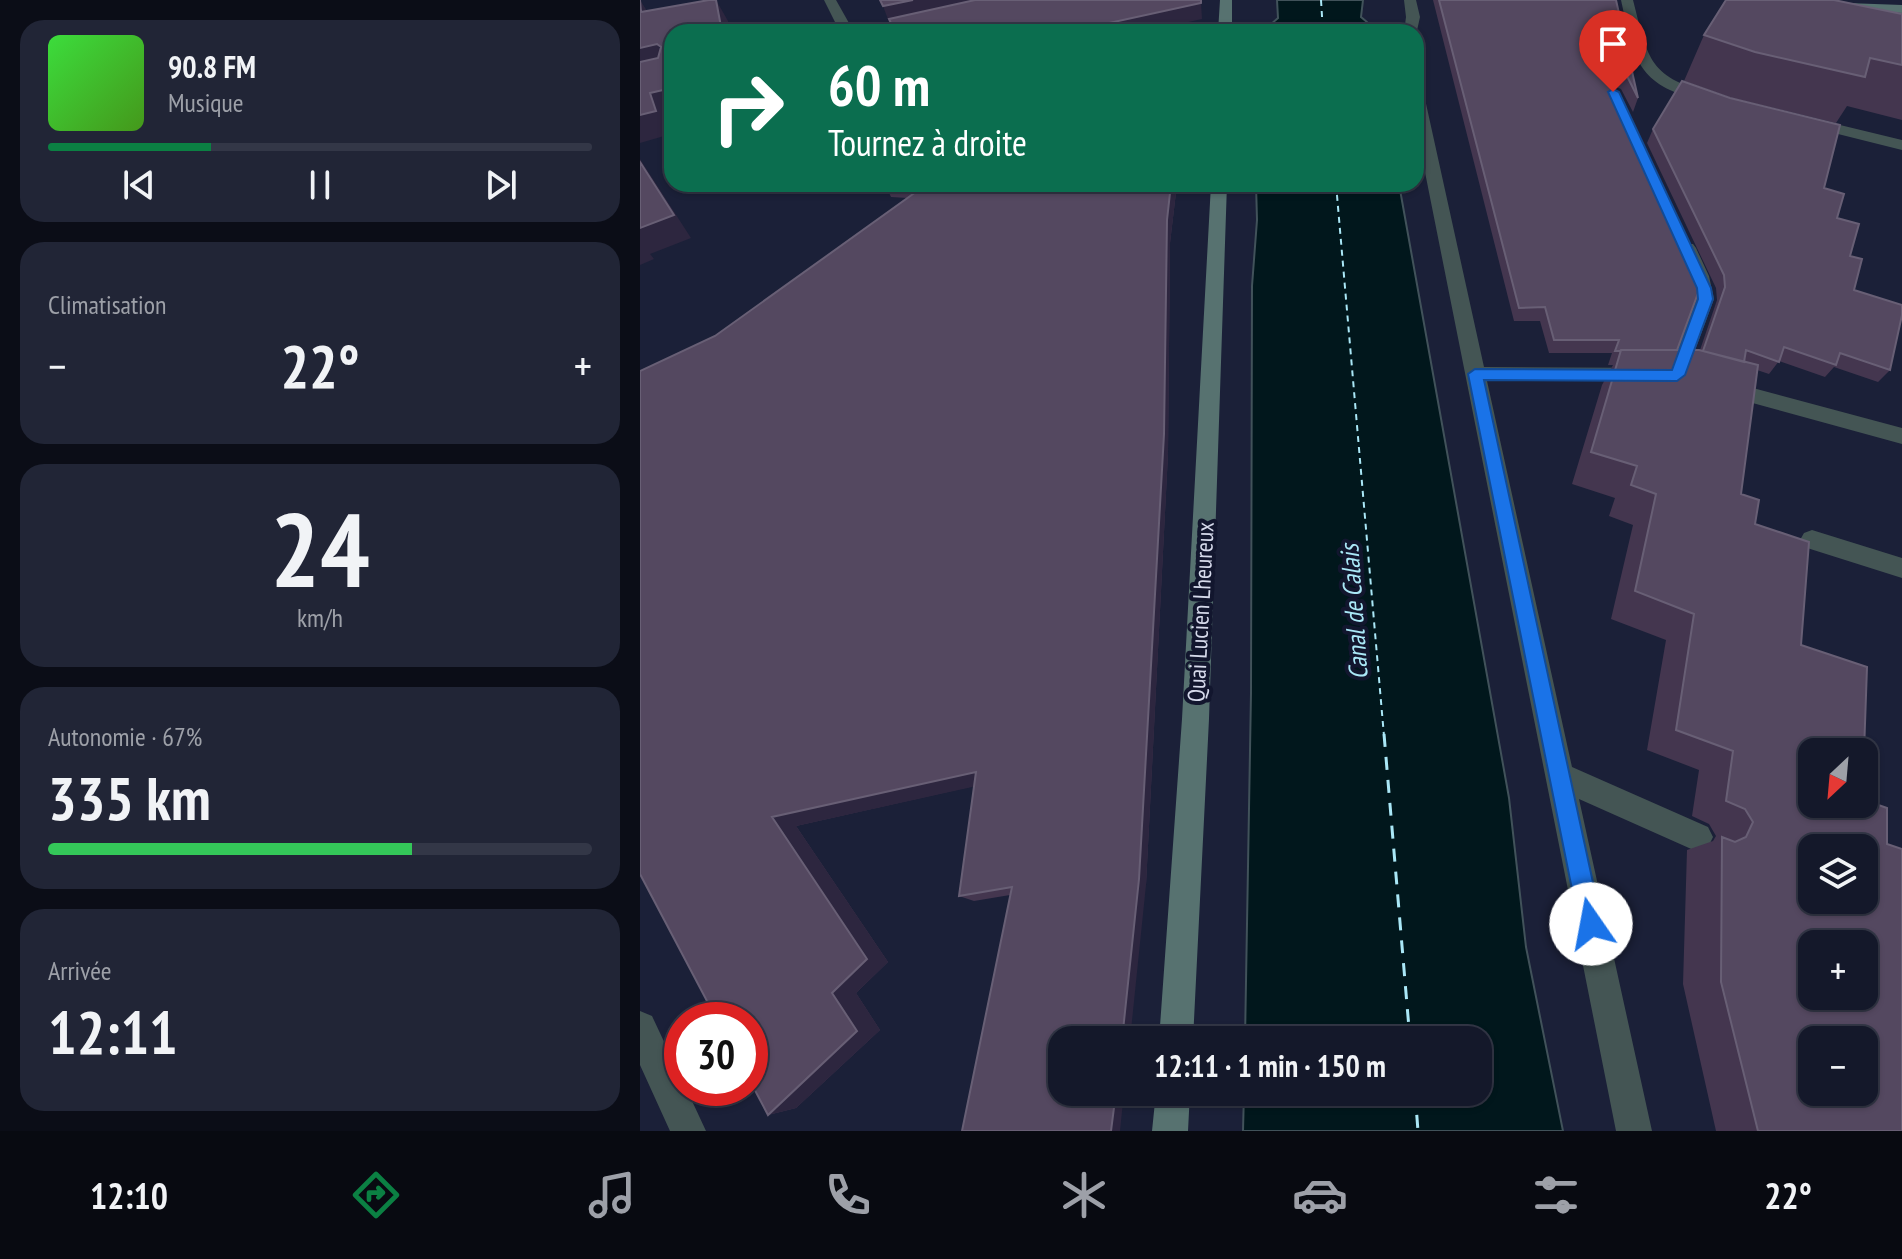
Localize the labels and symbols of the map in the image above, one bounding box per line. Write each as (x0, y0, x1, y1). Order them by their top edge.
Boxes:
pin (1579, 10, 1647, 92)
street label: Quai Lucien Lheureux (1180, 521, 1221, 703)
water label: Canal de Calais (1332, 541, 1375, 681)
north arrow (1798, 738, 1878, 818)
position arrow (1549, 882, 1633, 966)
speed limit sign: 30 (664, 1002, 768, 1106)

